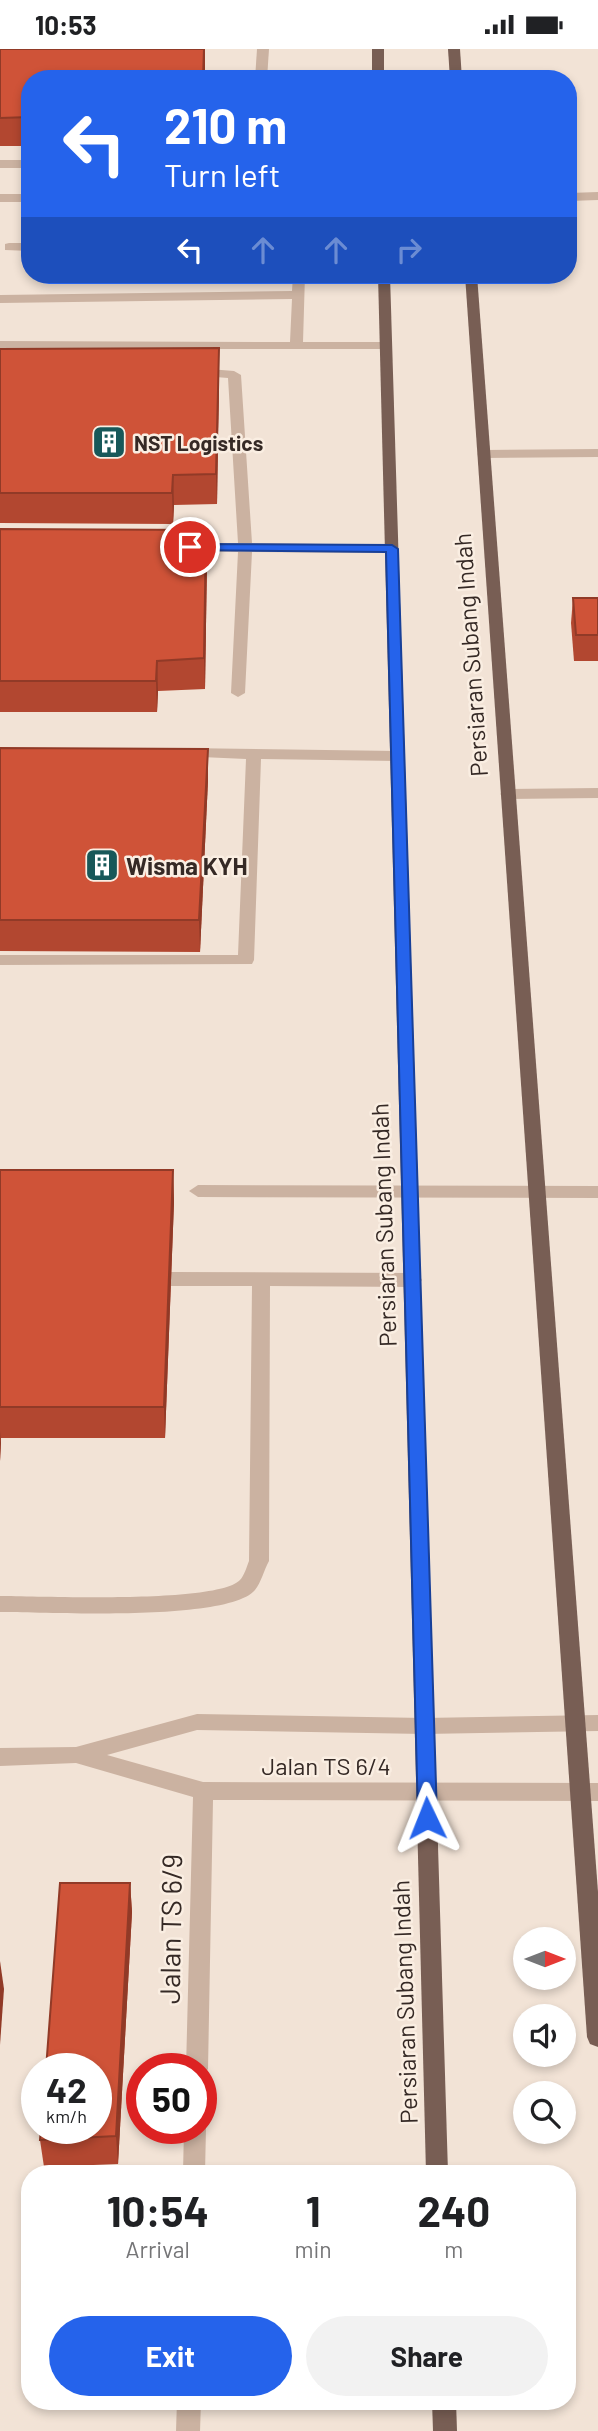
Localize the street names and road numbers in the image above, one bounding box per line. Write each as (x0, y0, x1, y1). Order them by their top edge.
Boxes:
street label: Persiaran Subang Indah (447, 532, 493, 778)
street label: Persiaran Subang Indah (364, 1103, 402, 1347)
street label: Jalan TS 6/4 (261, 1751, 391, 1780)
street label: Jalan TS 6/9 (152, 1854, 188, 2004)
street label: Persiaran Subang Indah (385, 1880, 423, 2124)

